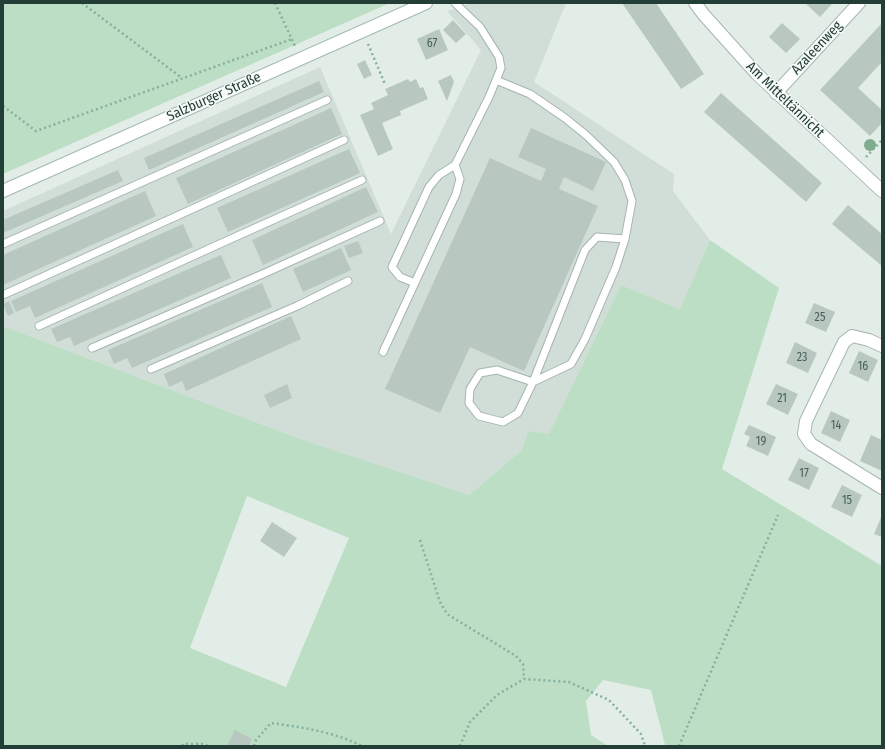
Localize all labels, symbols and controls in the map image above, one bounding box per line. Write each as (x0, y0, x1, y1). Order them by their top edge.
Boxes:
street label: Azaleenweg (788, 18, 846, 78)
house number: 67 (427, 37, 437, 51)
street label: Am Mitteltännicht (742, 59, 828, 141)
street label: Salzburger Straße (164, 69, 264, 125)
house number: 25 (815, 311, 825, 325)
house number: 23 (797, 351, 807, 365)
house number: 16 (858, 360, 868, 374)
house number: 21 (777, 392, 787, 406)
house number: 14 (831, 419, 841, 433)
house number: 19 (756, 435, 766, 449)
house number: 17 (799, 467, 809, 481)
house number: 15 (842, 494, 852, 508)

